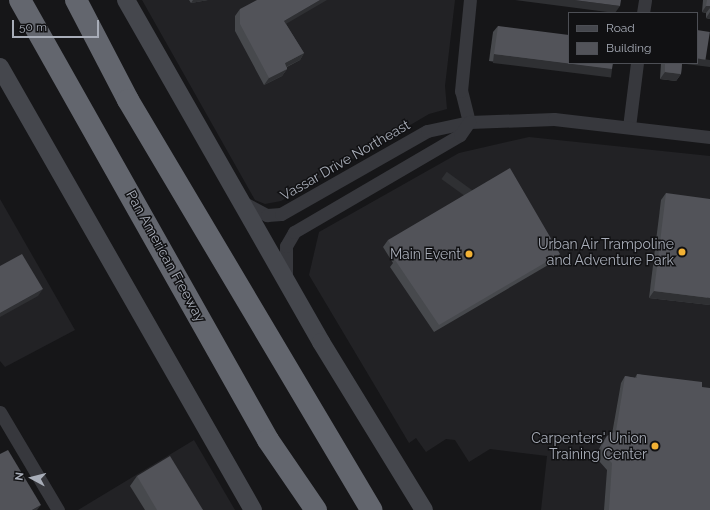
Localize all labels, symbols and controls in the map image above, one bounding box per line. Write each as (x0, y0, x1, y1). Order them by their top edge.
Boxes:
scale bar (14, 12, 101, 38)
legend (568, 12, 698, 64)
text: 50 m (19, 20, 47, 34)
text: Road (606, 21, 635, 35)
text: Building (606, 41, 652, 55)
street label: Vassar Drive Northeast (277, 116, 413, 204)
street label: Pan American Freeway (123, 187, 209, 325)
place label: Urban Air Trampoline and Adventure Park (537, 236, 674, 268)
place label: Main Event (390, 246, 461, 262)
marker: Urban Air Trampoline and Adventure Park (677, 247, 687, 257)
marker: Main Event (464, 249, 474, 259)
place label: Carpenters' Union Training Center (531, 430, 647, 462)
marker: Carpenters' Union Training Center (650, 441, 660, 451)
north arrow (12, 458, 52, 498)
text: N (13, 472, 27, 481)

